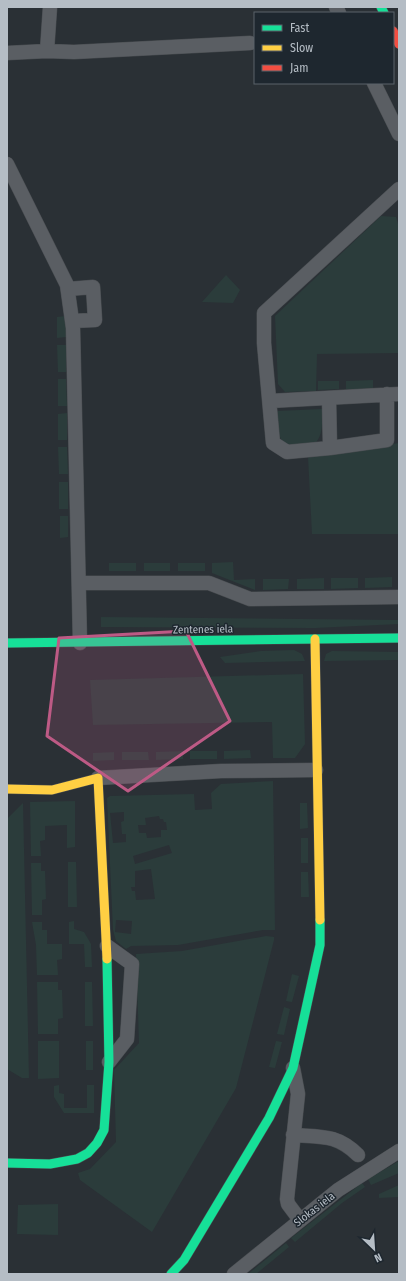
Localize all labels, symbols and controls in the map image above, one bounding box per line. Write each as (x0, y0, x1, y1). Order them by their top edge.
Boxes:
legend (254, 12, 394, 84)
text: Fast (290, 21, 309, 35)
text: Slow (290, 41, 313, 55)
text: Jam (290, 61, 308, 75)
street label: Zentenes iela (173, 622, 233, 637)
street label: Slokas iela (291, 1189, 337, 1229)
north arrow (354, 1229, 394, 1269)
text: N (372, 1250, 384, 1265)

